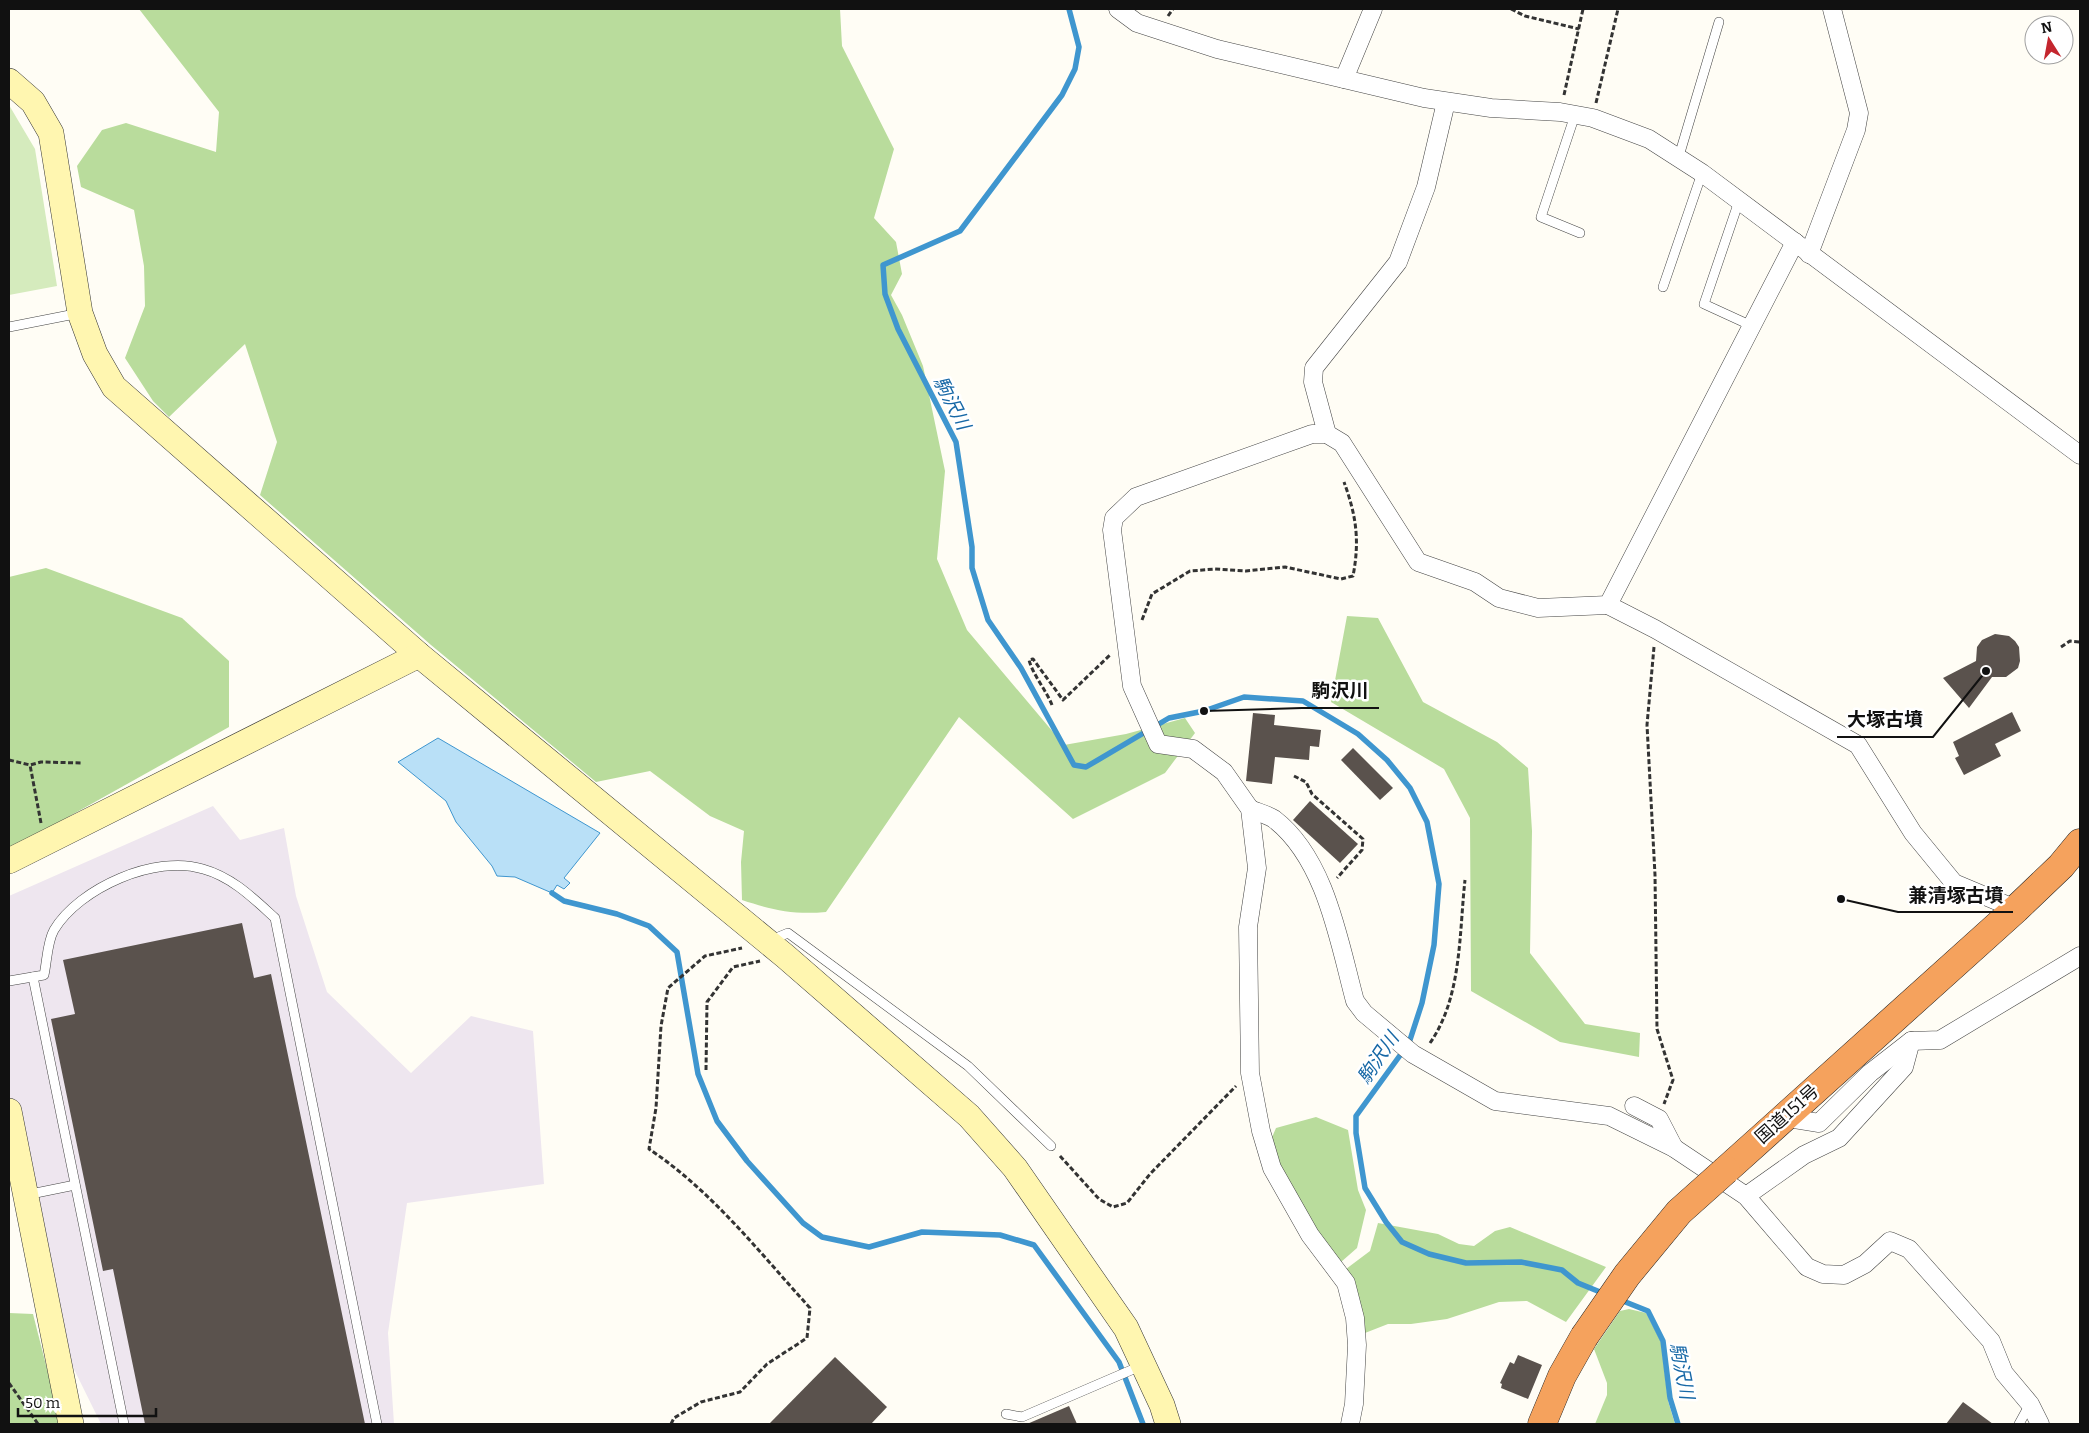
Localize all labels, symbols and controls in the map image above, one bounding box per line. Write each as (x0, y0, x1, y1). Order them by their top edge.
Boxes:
north arrow (2024, 15, 2074, 65)
text: N (2040, 18, 2054, 37)
water label: 駒沢川 (929, 372, 976, 435)
callout: 駒沢川 (1302, 674, 1379, 708)
text: 駒沢川 (1311, 679, 1369, 702)
callout: 大塚古墳 (1837, 703, 1933, 737)
text: 大塚古墳 (1847, 708, 1923, 731)
callout: 兼清塚古墳 (1898, 878, 2013, 912)
text: 兼清塚古墳 (1908, 884, 2004, 907)
water label: 駒沢川 (1353, 1026, 1405, 1088)
street label: 国道151号 (1751, 1080, 1823, 1148)
water label: 駒沢川 (1665, 1341, 1699, 1403)
scale bar (18, 1386, 155, 1418)
text: 50 m (25, 1394, 61, 1412)

